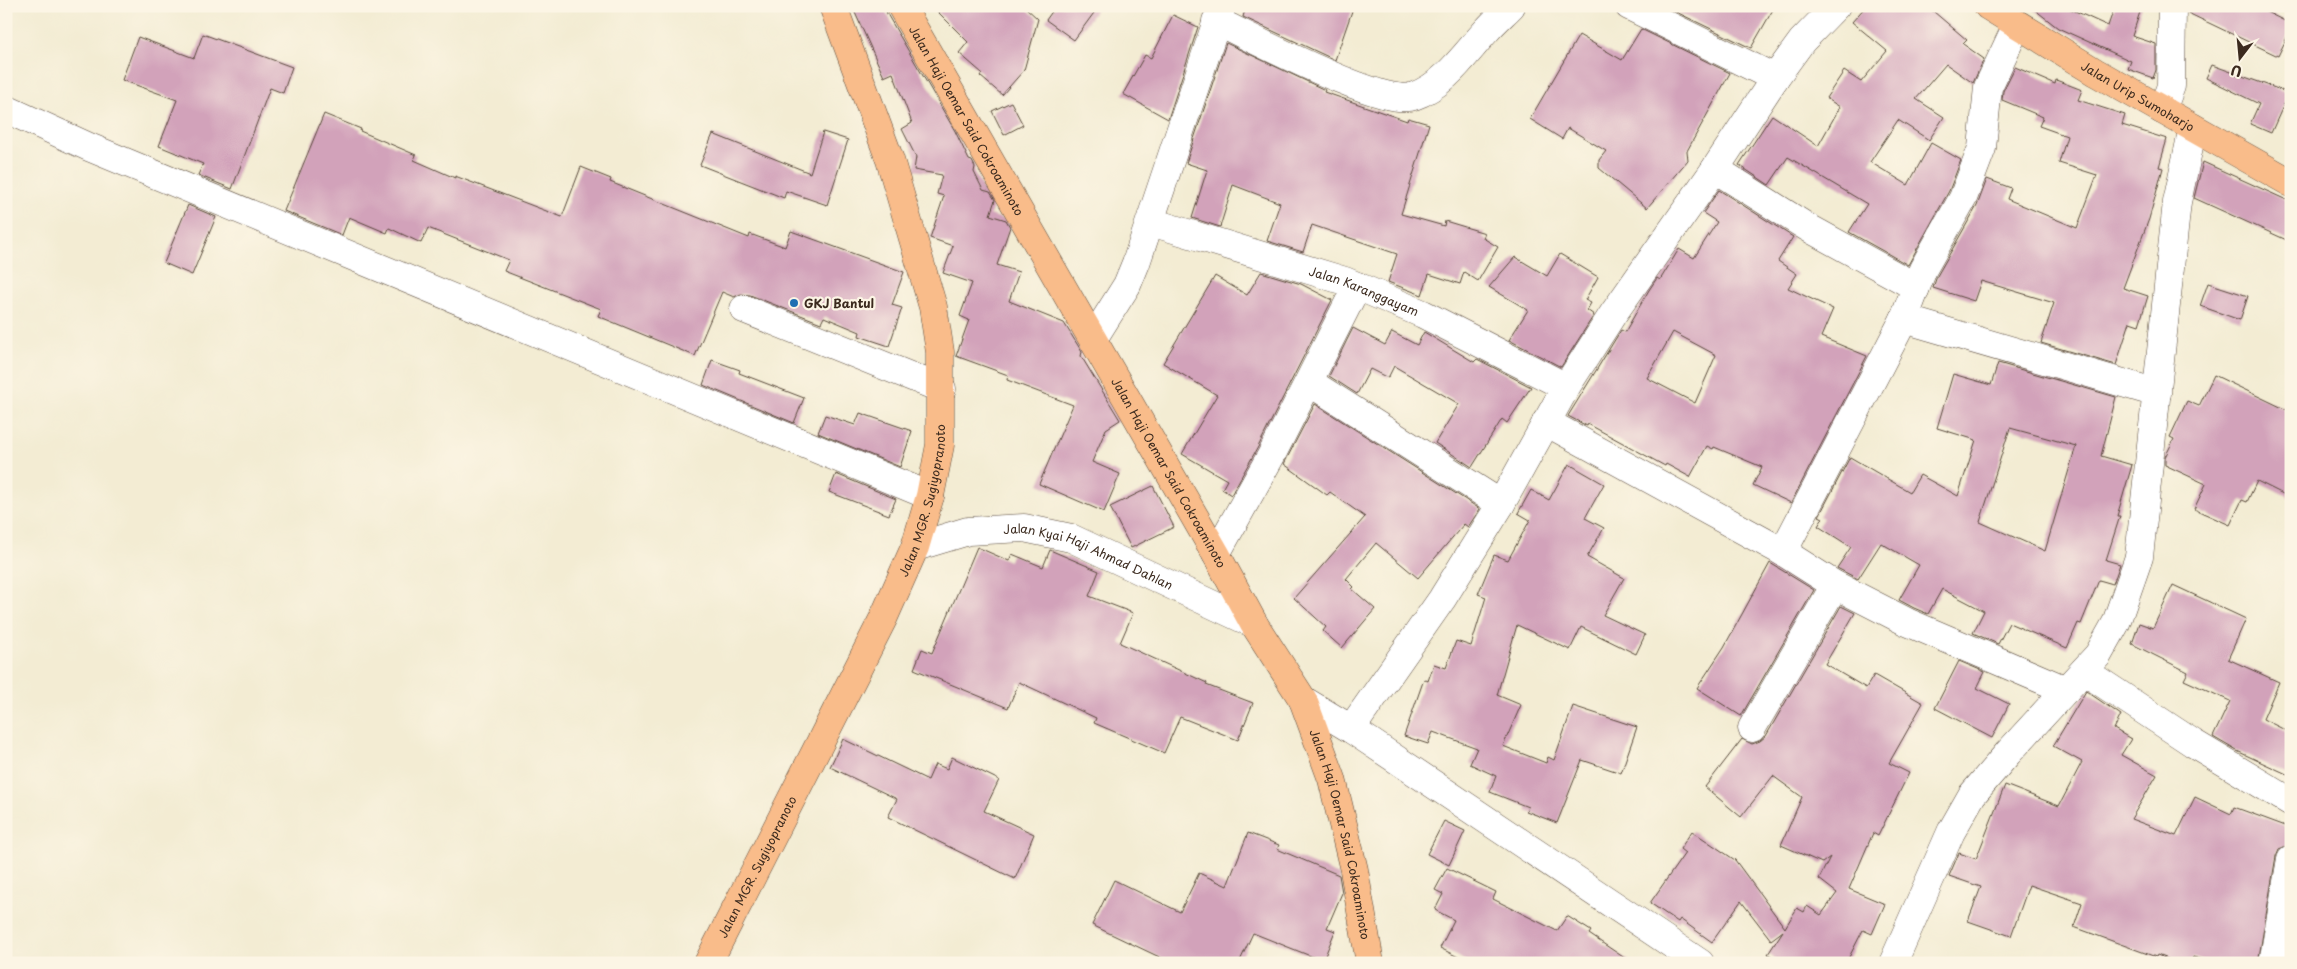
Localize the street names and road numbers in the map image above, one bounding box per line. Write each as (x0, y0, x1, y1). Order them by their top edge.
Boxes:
street label: Jalan Haji Oemar Said Cokroaminoto (905, 22, 1029, 219)
street label: Jalan Urip Sumoharjo (2078, 57, 2198, 136)
street label: Jalan Karanggayam (1307, 262, 1422, 320)
street label: Jalan Haji Oemar Said Cokroaminoto (1107, 374, 1231, 571)
street label: Jalan MGR. Sugiyopranoto (894, 424, 949, 579)
street label: Jalan Kyai Haji Ahmad Dahlan (1003, 519, 1176, 594)
street label: Jalan Haji Oemar Said Cokroaminoto (1305, 726, 1375, 941)
street label: Jalan MGR. Sugiyopranoto (713, 792, 801, 941)

